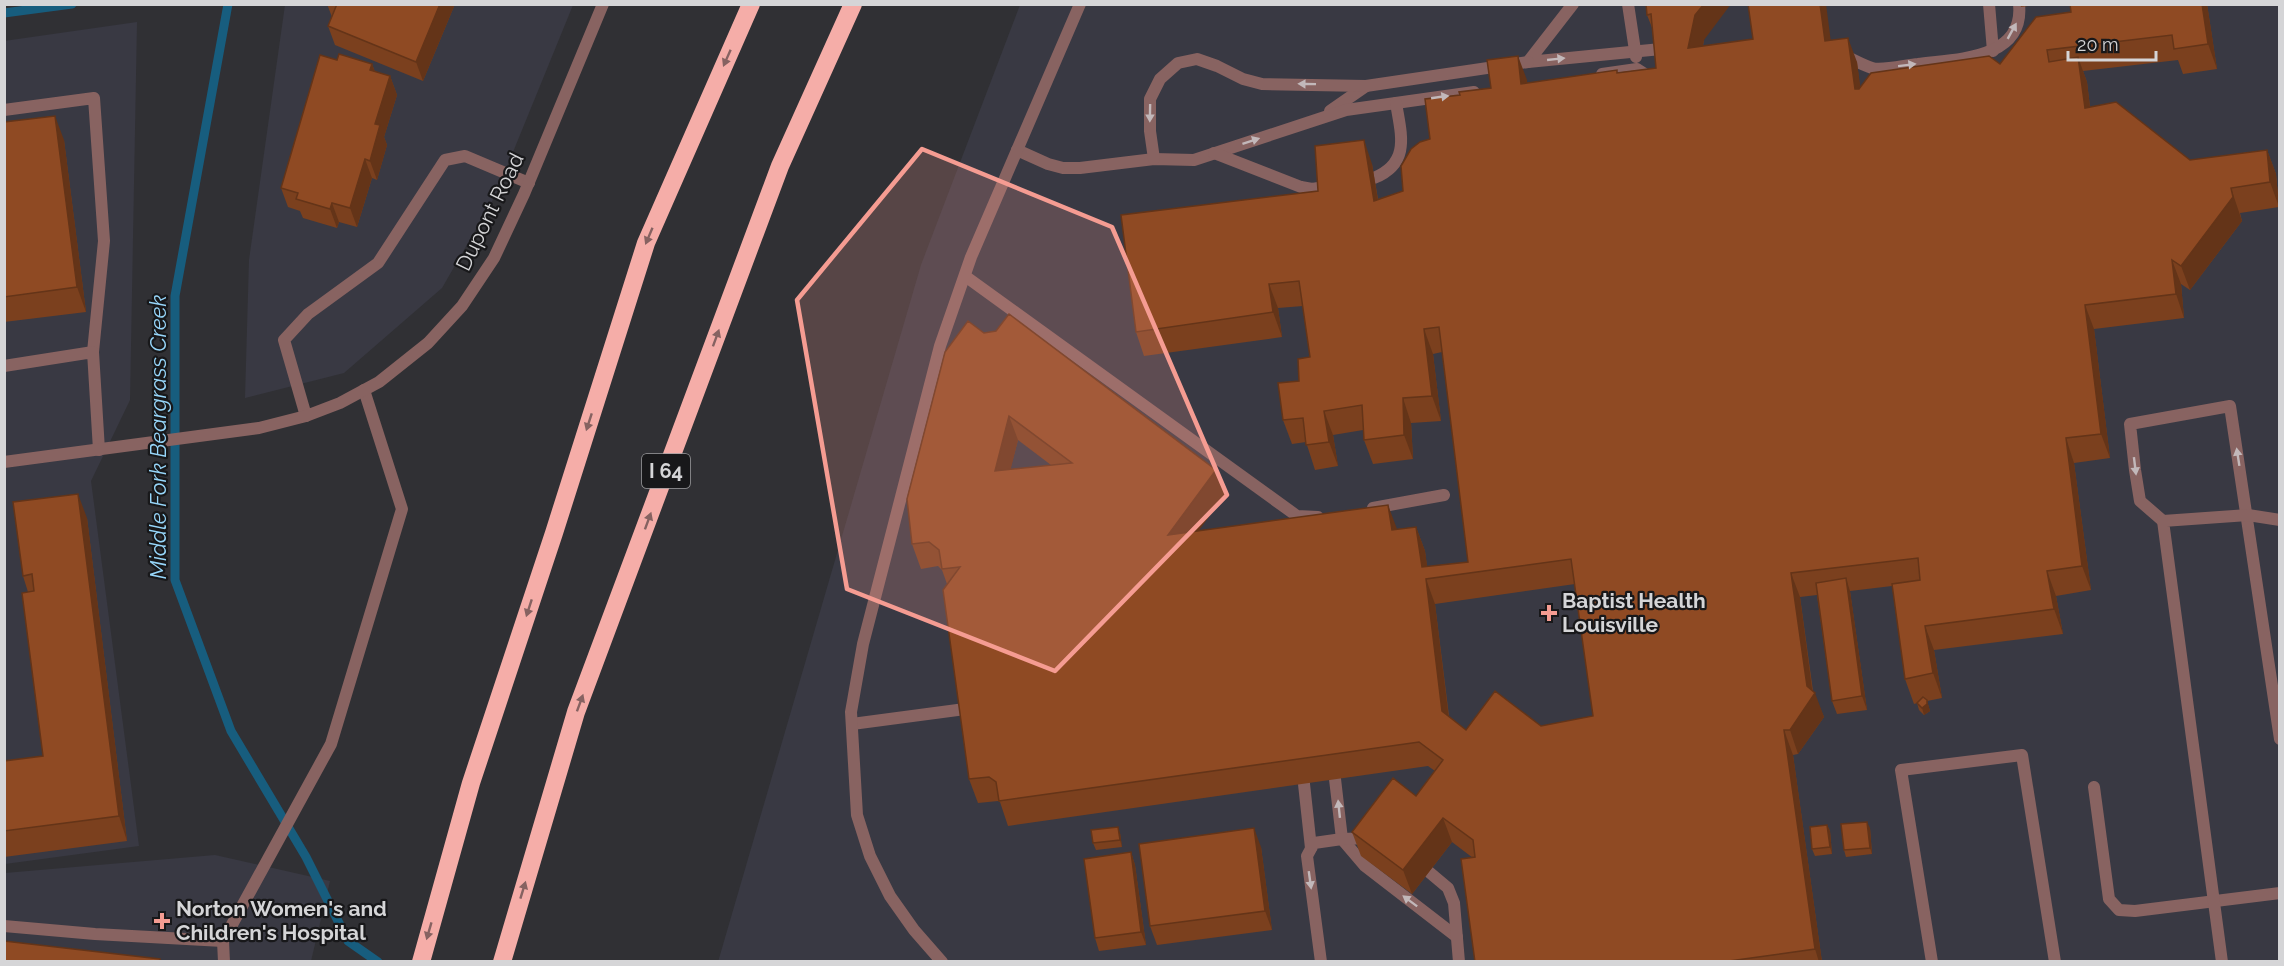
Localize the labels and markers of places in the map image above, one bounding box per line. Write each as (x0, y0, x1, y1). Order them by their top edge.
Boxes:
place label: Baptist Health Louisville (1562, 588, 1706, 637)
marker: Baptist Health Louisville (1540, 604, 1558, 622)
place label: Norton Women's and Children's Hospital (176, 896, 387, 945)
marker: Norton Women's and Children's Hospital (153, 912, 171, 930)

